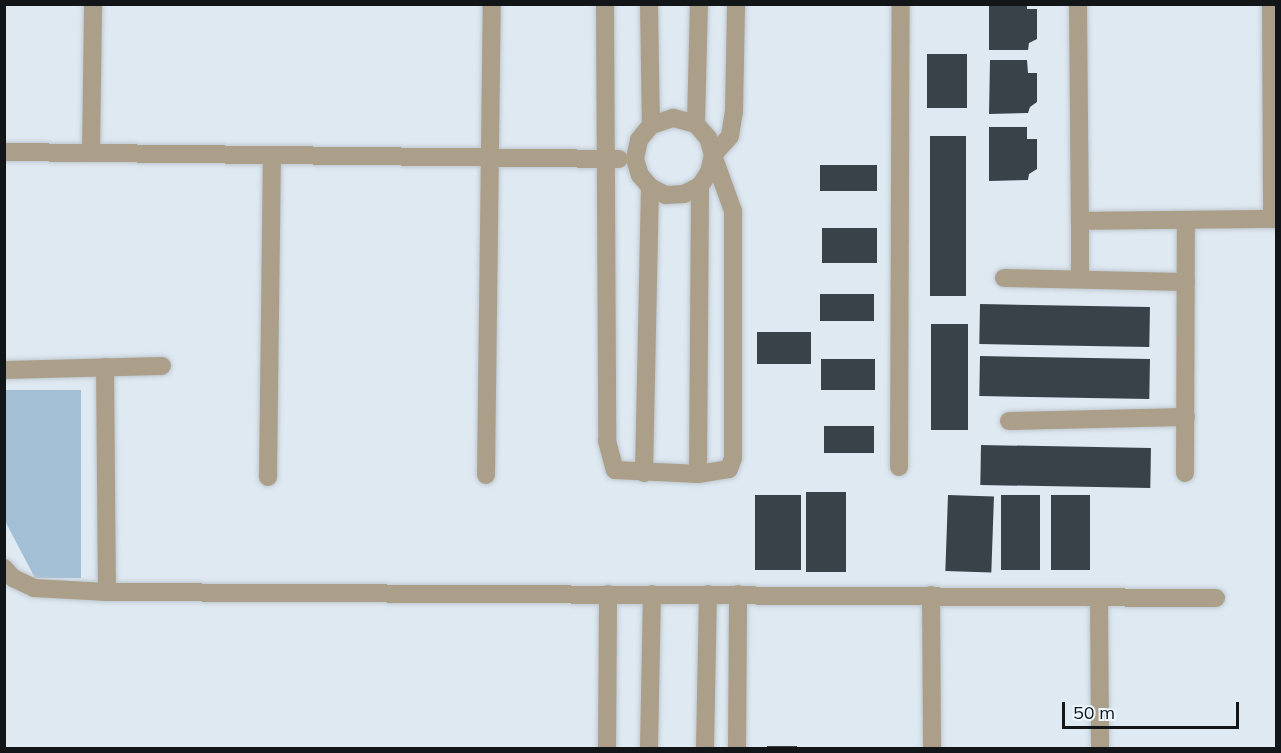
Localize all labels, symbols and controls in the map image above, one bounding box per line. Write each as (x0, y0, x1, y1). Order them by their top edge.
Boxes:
scale bar (1065, 690, 1242, 728)
text: 50 m (1073, 701, 1115, 724)

